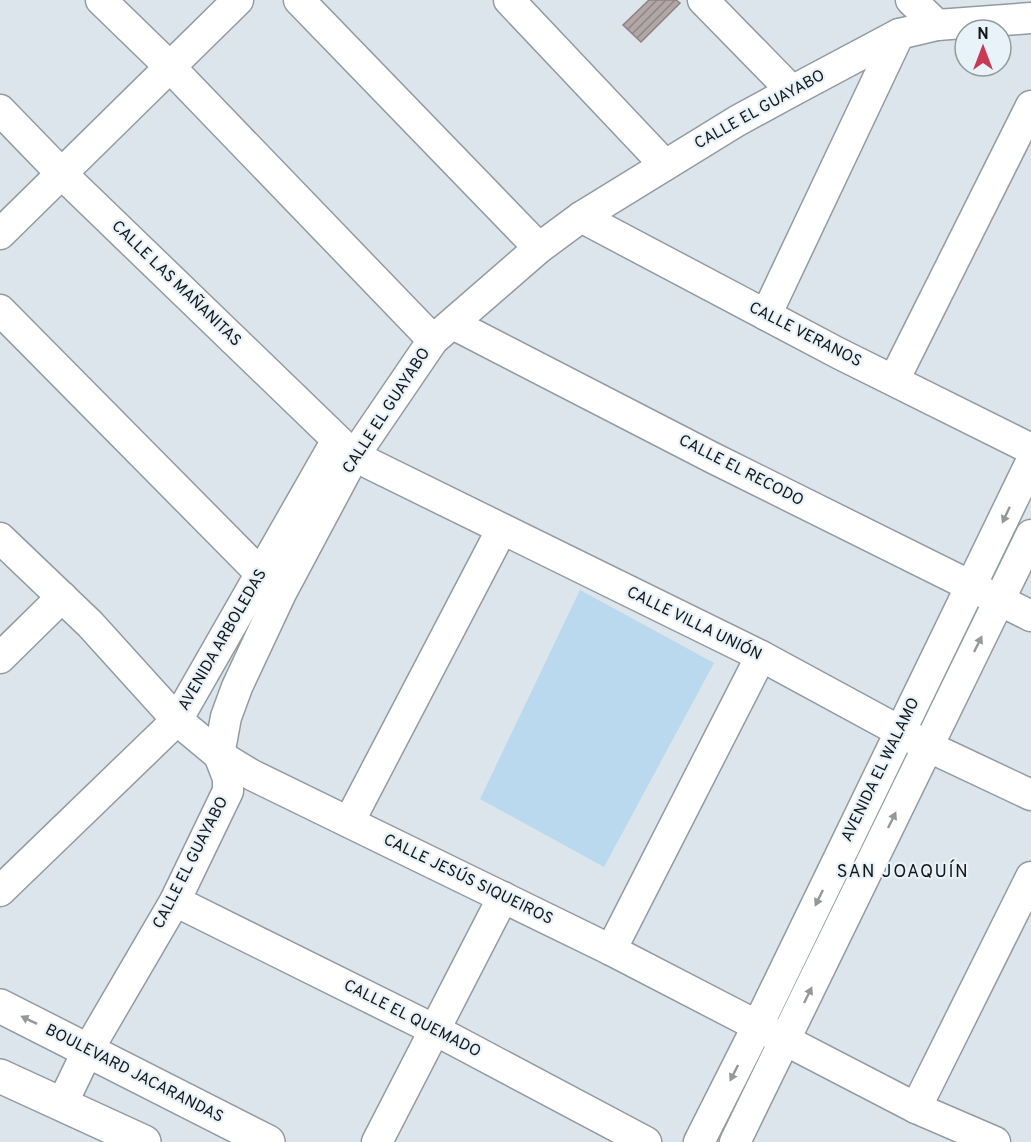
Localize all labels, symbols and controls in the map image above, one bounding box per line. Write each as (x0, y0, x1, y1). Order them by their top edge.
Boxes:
north arrow (953, 18, 1013, 78)
text: N (977, 25, 989, 45)
street label: CALLE EL GUAYABO (691, 66, 829, 154)
street label: CALLE LAS MAÑANITAS (107, 215, 247, 351)
street label: CALLE VERANOS (745, 298, 865, 372)
street label: CALLE EL GUAYABO (339, 344, 435, 478)
street label: CALLE EL RECODO (675, 431, 807, 511)
one-way arrow (1001, 506, 1010, 523)
street label: AVENIDA ARBOLEDAS (174, 566, 272, 714)
street label: CALLE VILLA UNIÓN (623, 581, 766, 665)
one-way arrow (973, 636, 982, 653)
street label: AVENIDA EL WALAMO (837, 695, 925, 845)
street label: CALLE EL GUAYABO (149, 793, 233, 933)
one-way arrow (887, 811, 897, 828)
street label: CALLE JESÚS SIQUEIROS (380, 828, 557, 930)
district label: SAN JOAQUÍN (837, 859, 969, 884)
one-way arrow (814, 889, 824, 906)
street label: CALLE EL QUEMADO (340, 976, 484, 1062)
one-way arrow (803, 987, 812, 1004)
one-way arrow (20, 1016, 37, 1025)
street label: BOULEVARD JACARANDAS (41, 1020, 227, 1128)
one-way arrow (729, 1064, 739, 1082)

